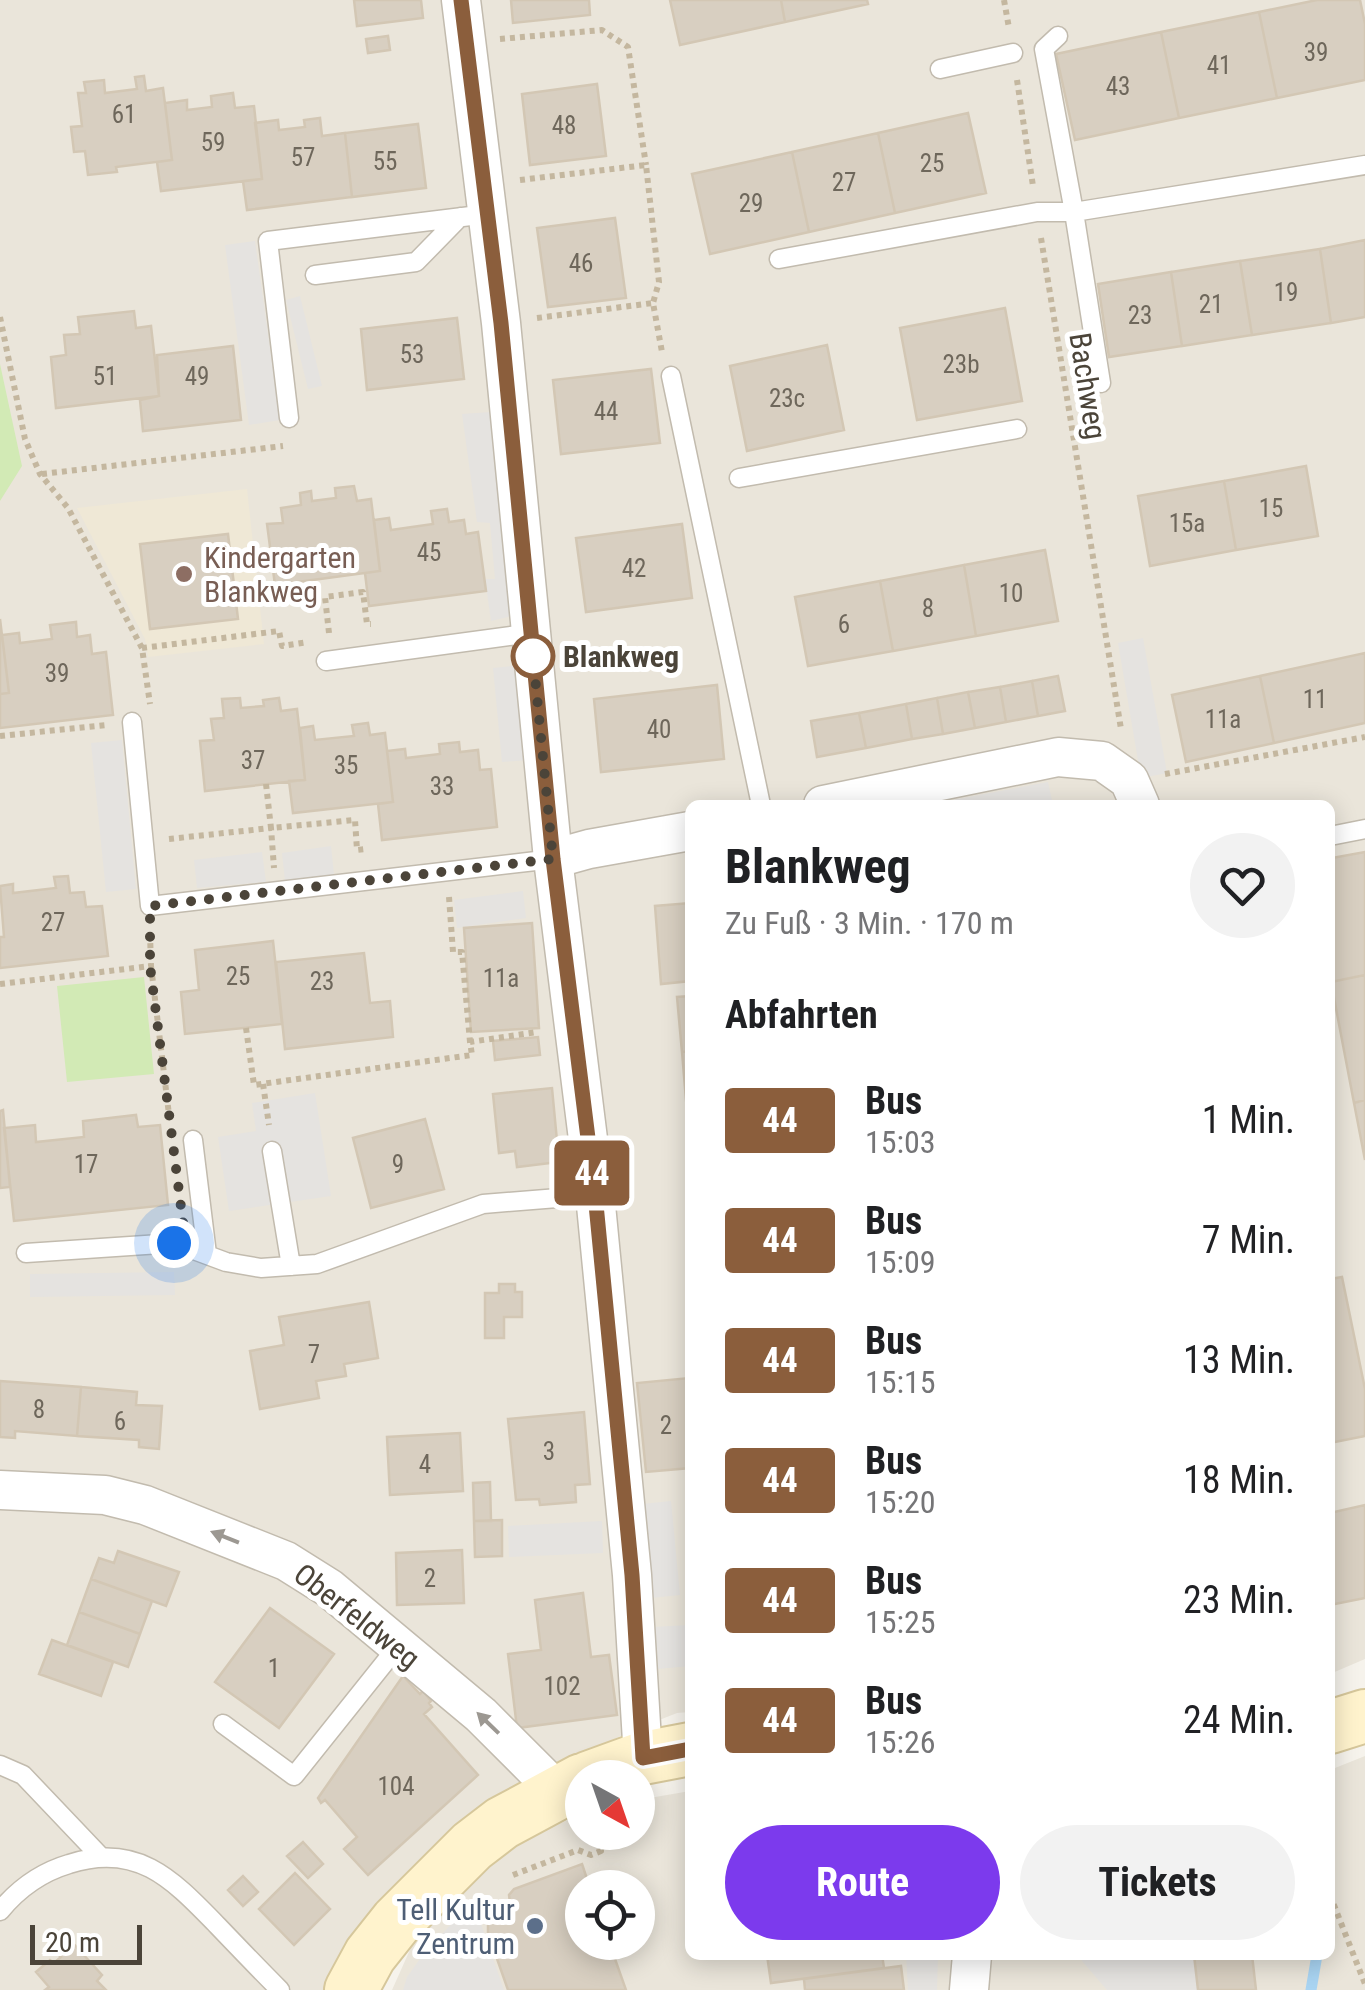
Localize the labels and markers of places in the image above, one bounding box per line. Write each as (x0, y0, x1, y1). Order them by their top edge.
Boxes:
place label: Kindergarten Blankweg (204, 540, 356, 609)
marker: Kindergarten Blankweg (173, 563, 195, 585)
marker: Blankweg (512, 635, 554, 677)
place label: Blankweg (563, 639, 679, 674)
place label: Tell Kultur Zentrum (396, 1892, 515, 1961)
marker: Tell Kultur Zentrum (524, 1915, 546, 1937)

